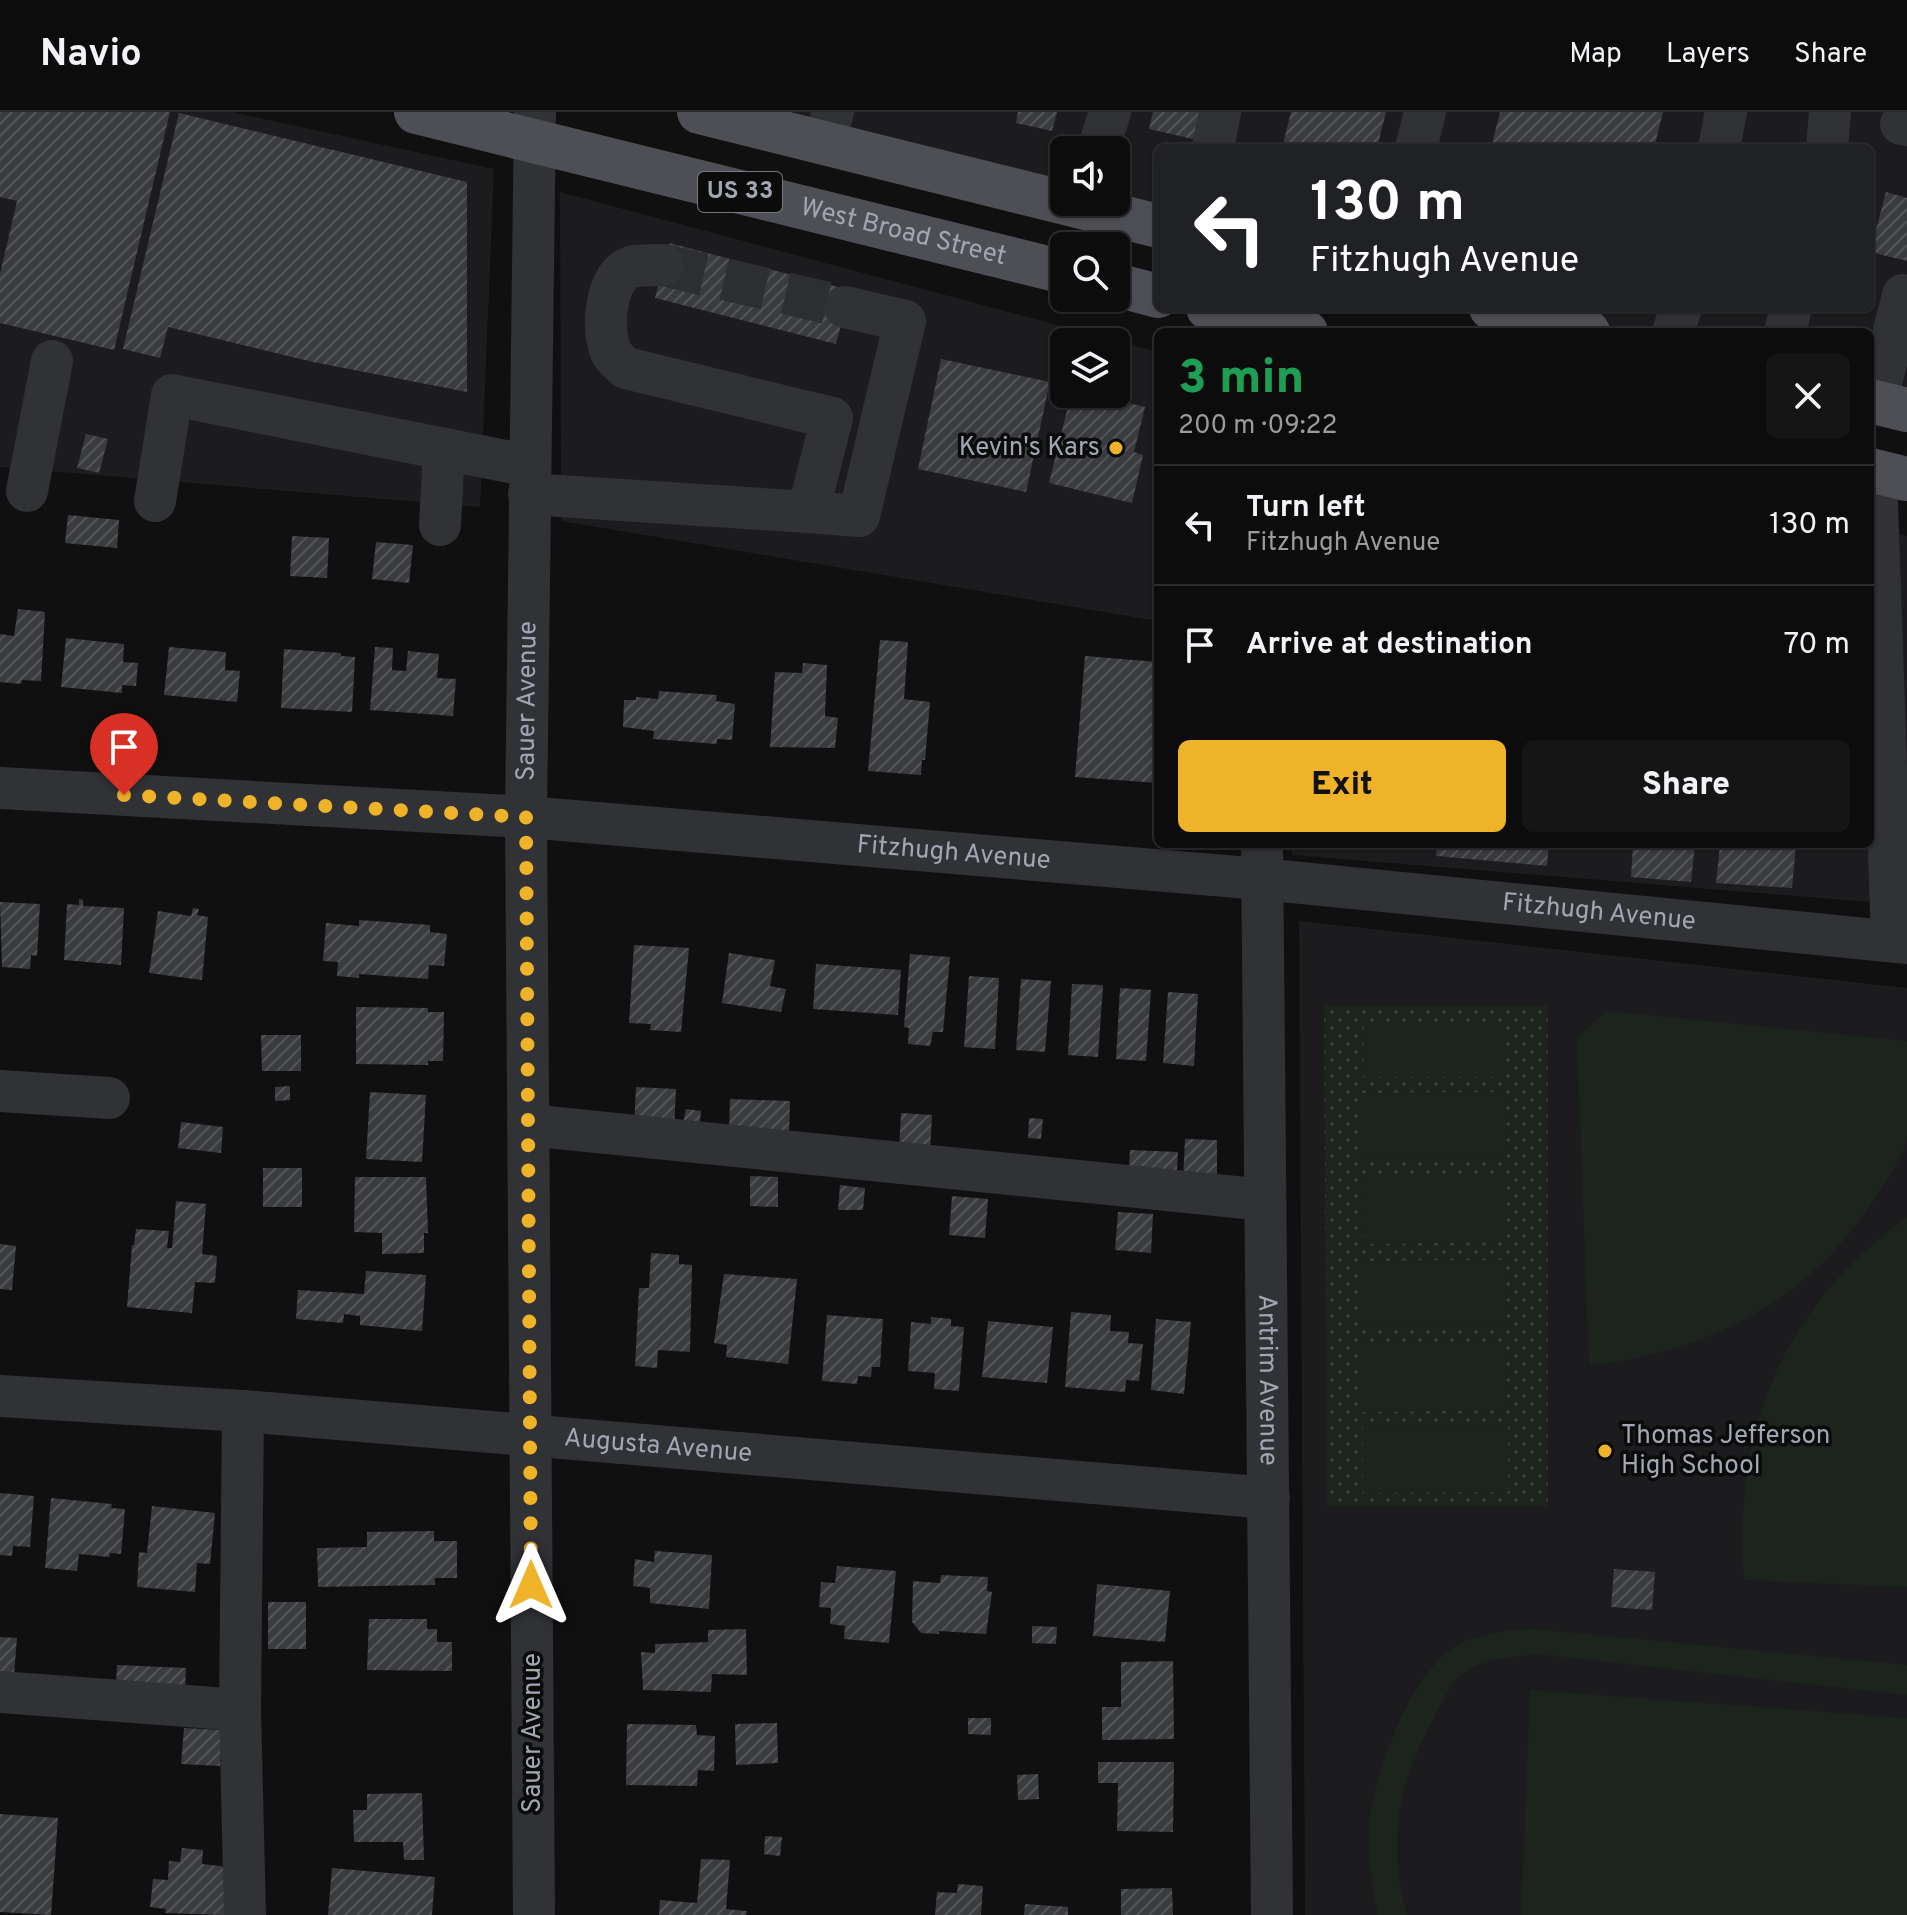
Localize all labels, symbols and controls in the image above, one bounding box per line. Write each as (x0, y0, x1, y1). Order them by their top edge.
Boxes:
text: Navio (40, 31, 142, 80)
text: Map (1569, 37, 1622, 73)
text: Layers (1666, 37, 1750, 73)
text: Share (1794, 37, 1867, 73)
map controls (1050, 136, 1130, 408)
button: sound (1050, 136, 1130, 216)
text: 130 m (1310, 170, 1465, 240)
road number: US 33 (698, 172, 782, 212)
icon: left (1178, 176, 1282, 280)
street label: West Broad Street (797, 191, 1010, 274)
button: search (1050, 232, 1130, 312)
text: Fitzhugh Avenue (1310, 239, 1579, 285)
button: layers (1050, 328, 1130, 408)
text: 3 min (1178, 350, 1304, 410)
button: close (1766, 354, 1850, 438)
text: 200 m · 09:22 (1178, 410, 1337, 443)
place label: Kevin's Kars (959, 432, 1100, 465)
marker: Kevin's Kars (1107, 439, 1125, 457)
text: Turn left (1246, 490, 1366, 527)
icon: left (1178, 503, 1222, 547)
text: 130 m (1769, 507, 1850, 544)
text: Fitzhugh Avenue (1246, 527, 1440, 560)
street label: Sauer Avenue (510, 621, 545, 781)
icon: arrive (1178, 623, 1222, 667)
text: Arrive at destination (1246, 627, 1532, 664)
text: 70 m (1784, 627, 1850, 664)
pin (90, 713, 158, 795)
icon: arrive (102, 725, 146, 769)
button: Exit (1178, 740, 1506, 832)
button: Share (1522, 740, 1850, 832)
street label: Fitzhugh Avenue (855, 828, 1052, 878)
street label: Fitzhugh Avenue (1501, 886, 1697, 938)
street label: Antrim Avenue (1250, 1294, 1284, 1466)
place label: Thomas Jefferson High School (1621, 1420, 1830, 1483)
street label: Augusta Avenue (563, 1422, 753, 1471)
marker: Thomas Jefferson High School (1596, 1442, 1614, 1460)
position arrow (489, 1543, 573, 1627)
street label: Sauer Avenue (517, 1653, 550, 1813)

